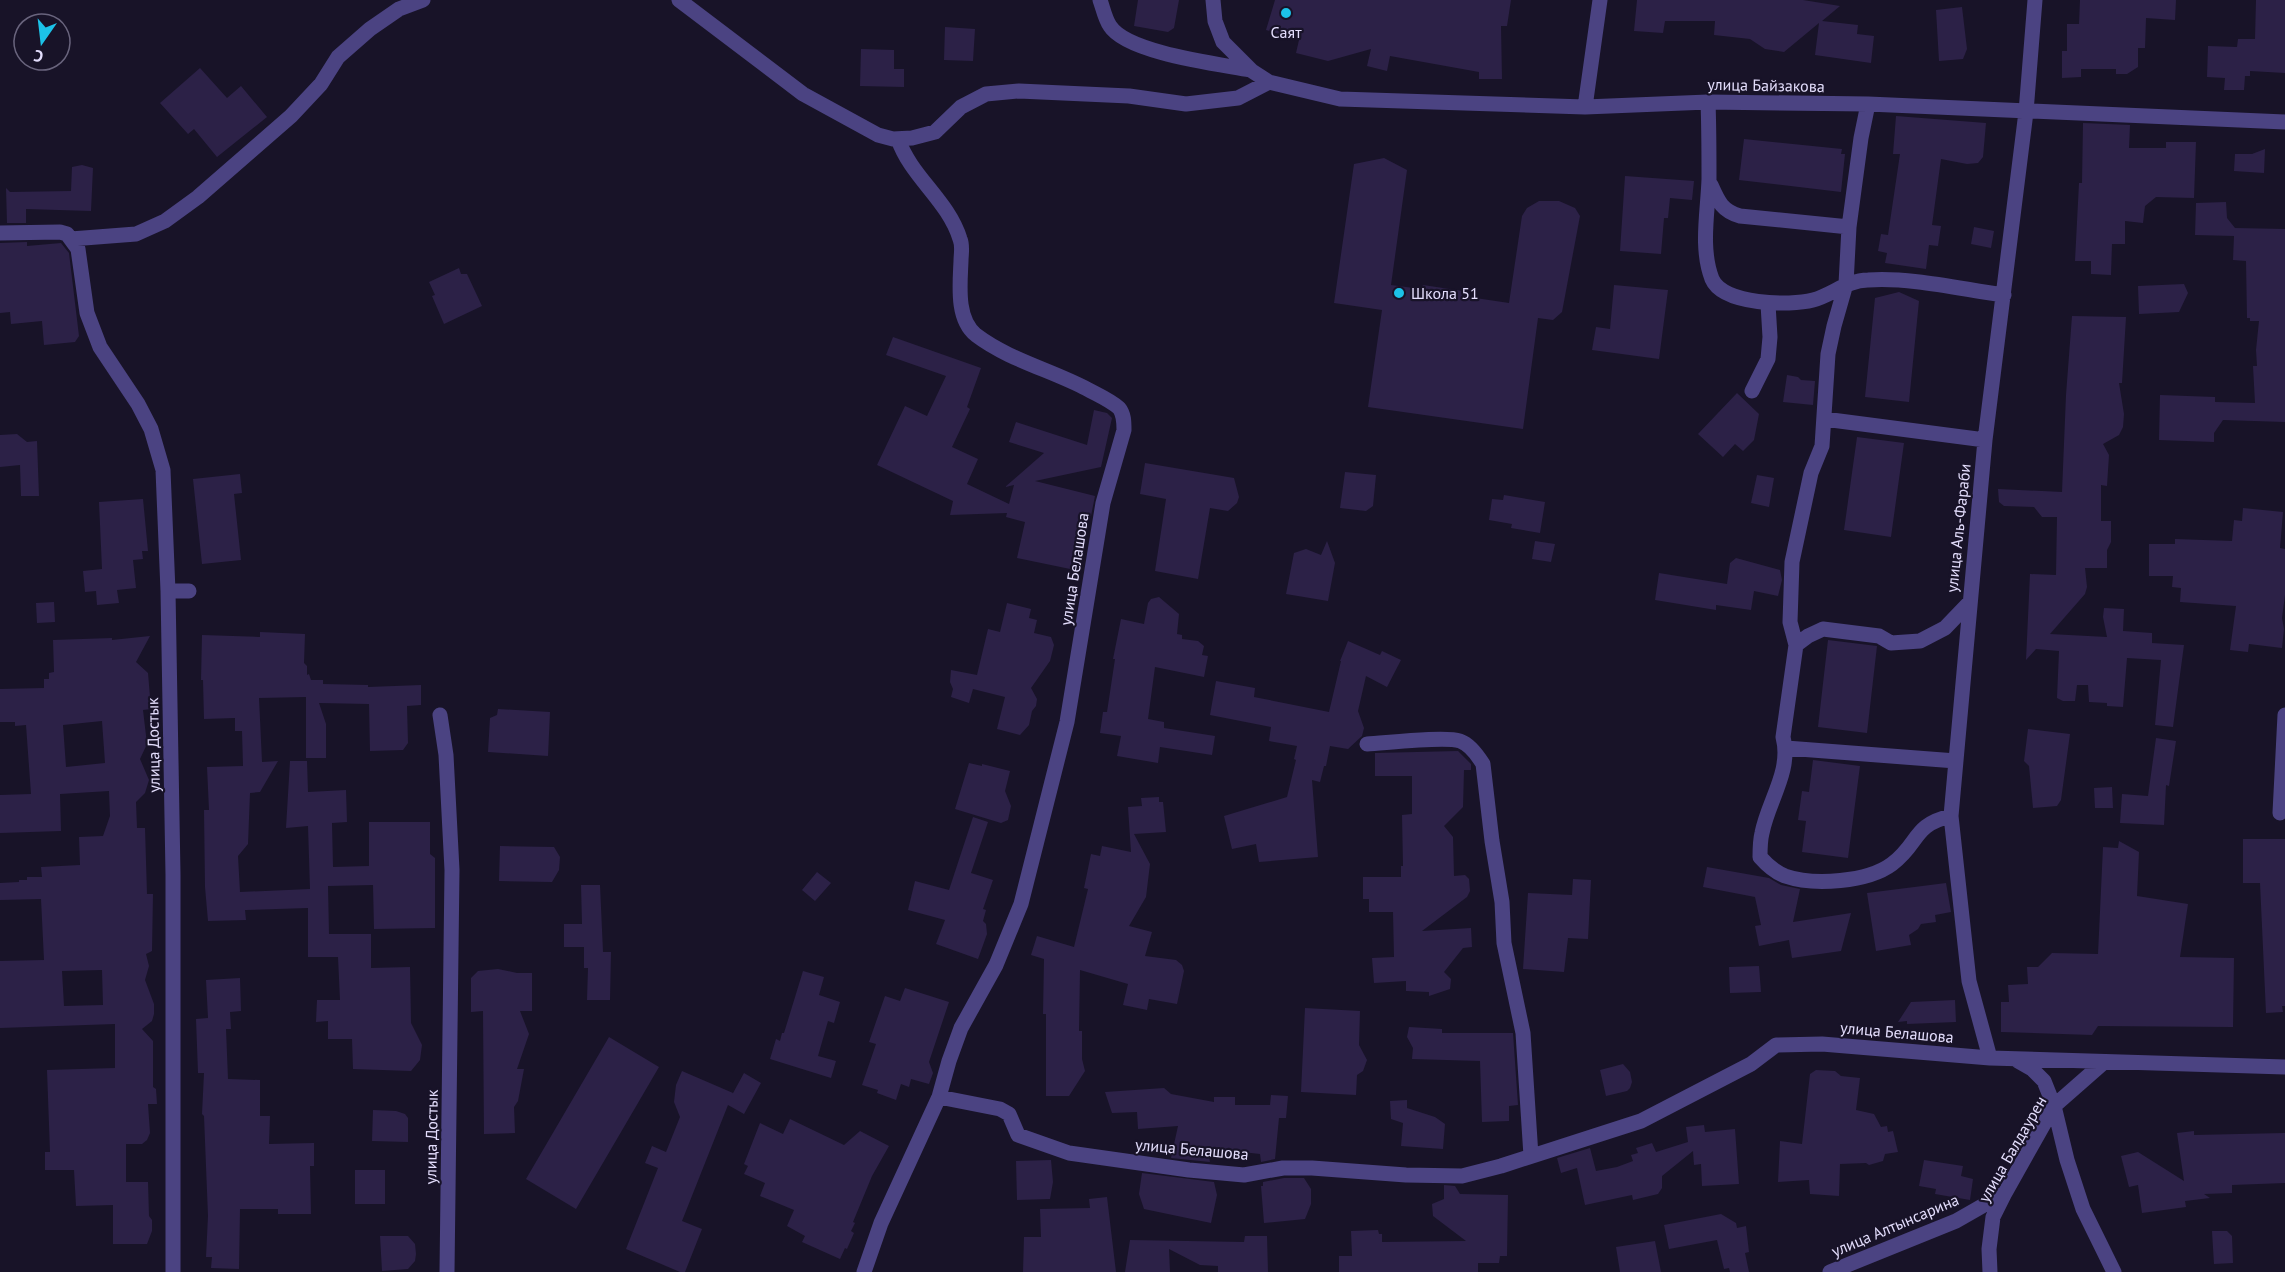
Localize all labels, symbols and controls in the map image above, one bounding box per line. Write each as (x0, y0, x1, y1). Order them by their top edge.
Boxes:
marker: Саят (1279, 6, 1293, 20)
north arrow (12, 12, 72, 72)
place label: Саят (1270, 22, 1302, 42)
text: С (32, 46, 45, 67)
street label: улица Байзакова (1707, 74, 1825, 96)
place label: Школа 51 (1411, 283, 1479, 303)
marker: Школа 51 (1392, 286, 1406, 300)
street label: улица Аль-Фараби (1941, 463, 1975, 593)
street label: улица Белашова (1055, 511, 1093, 627)
street label: улица Достык (142, 697, 164, 793)
street label: улица Белашова (1839, 1017, 1955, 1047)
street label: улица Достык (420, 1089, 442, 1185)
street label: улица Балдаурен (1974, 1092, 2050, 1206)
street label: улица Белашова (1134, 1134, 1250, 1164)
street label: улица Алтынсарина (1828, 1189, 1962, 1261)

